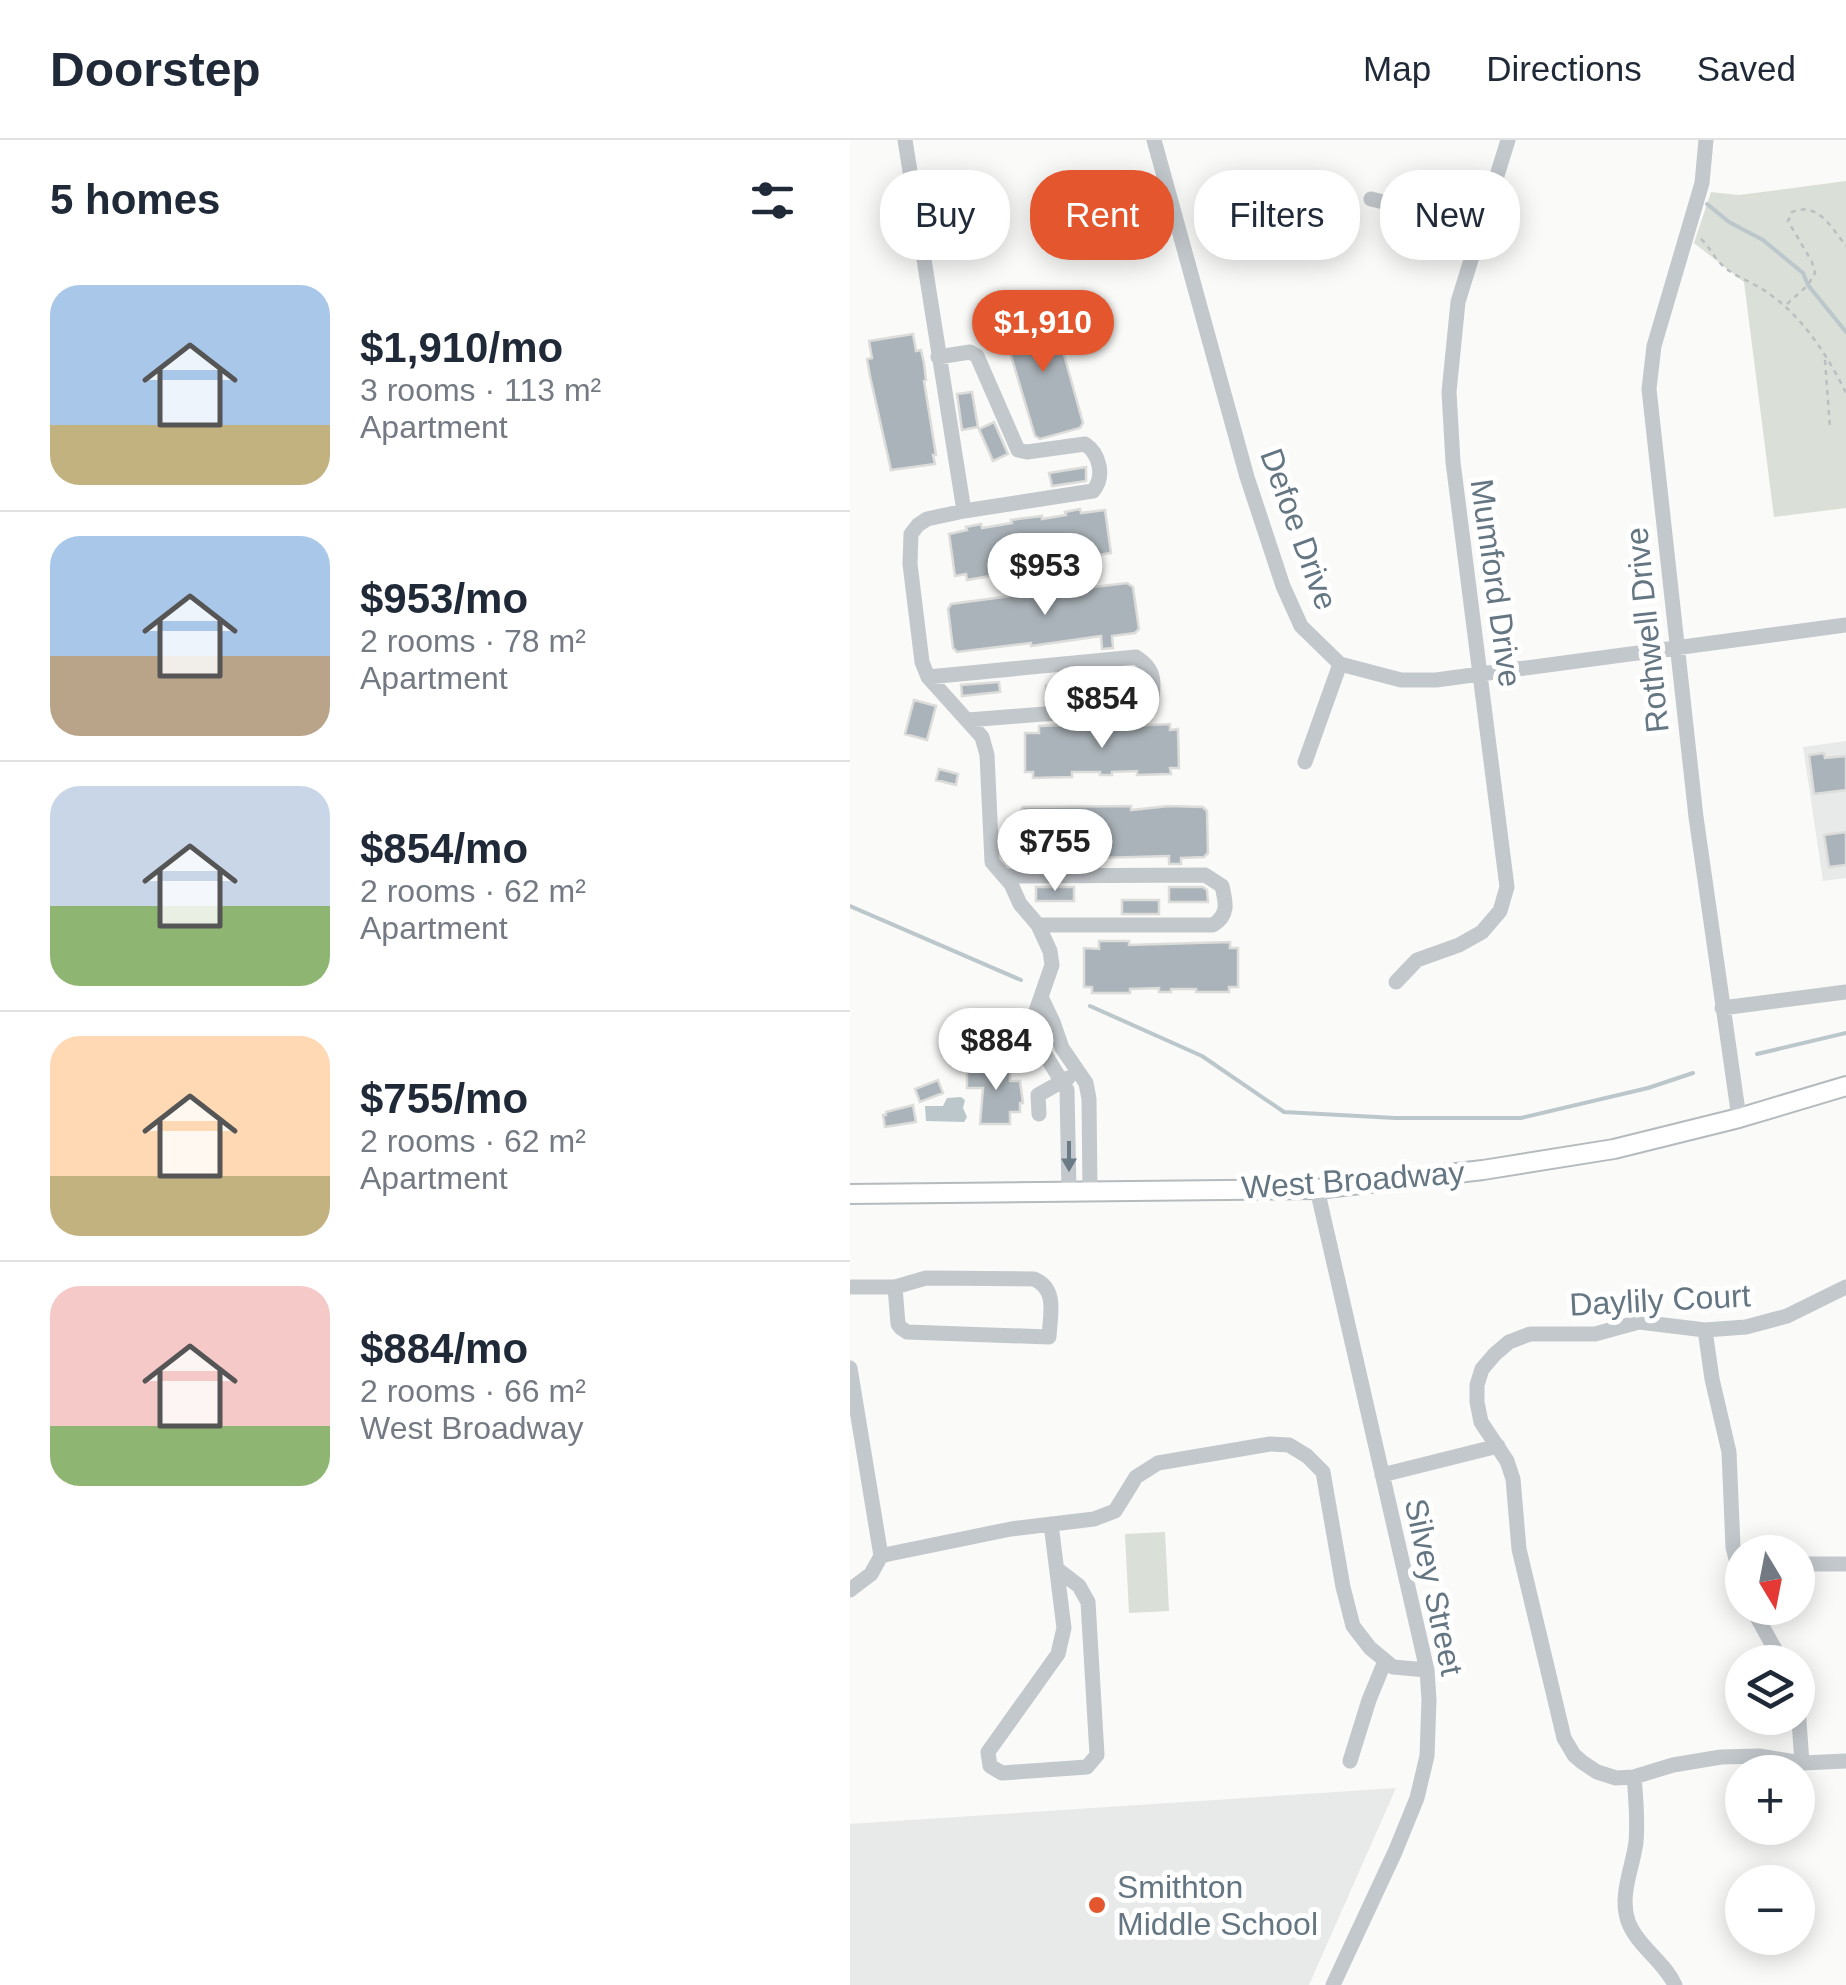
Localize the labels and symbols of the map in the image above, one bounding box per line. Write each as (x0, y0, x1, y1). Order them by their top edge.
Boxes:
pin: $1,910 (962, 290, 1124, 375)
street label: Defoe Drive (1253, 443, 1345, 615)
street label: Mumford Drive (1464, 477, 1528, 689)
street label: Rothwell Drive (1618, 526, 1676, 734)
pin: $953 (986, 533, 1104, 618)
pin: $854 (1043, 666, 1161, 751)
pin: $755 (996, 809, 1114, 894)
pin: $884 (937, 1008, 1055, 1093)
one-way arrow (1061, 1140, 1077, 1172)
street label: West Broadway (1240, 1154, 1466, 1206)
street label: Daylily Court (1568, 1277, 1752, 1323)
street label: Silvey Street (1398, 1495, 1470, 1679)
north arrow (1725, 1535, 1815, 1625)
place label: Smithton Middle School (1117, 1869, 1318, 1942)
marker: Smithton Middle School (1086, 1894, 1108, 1916)

